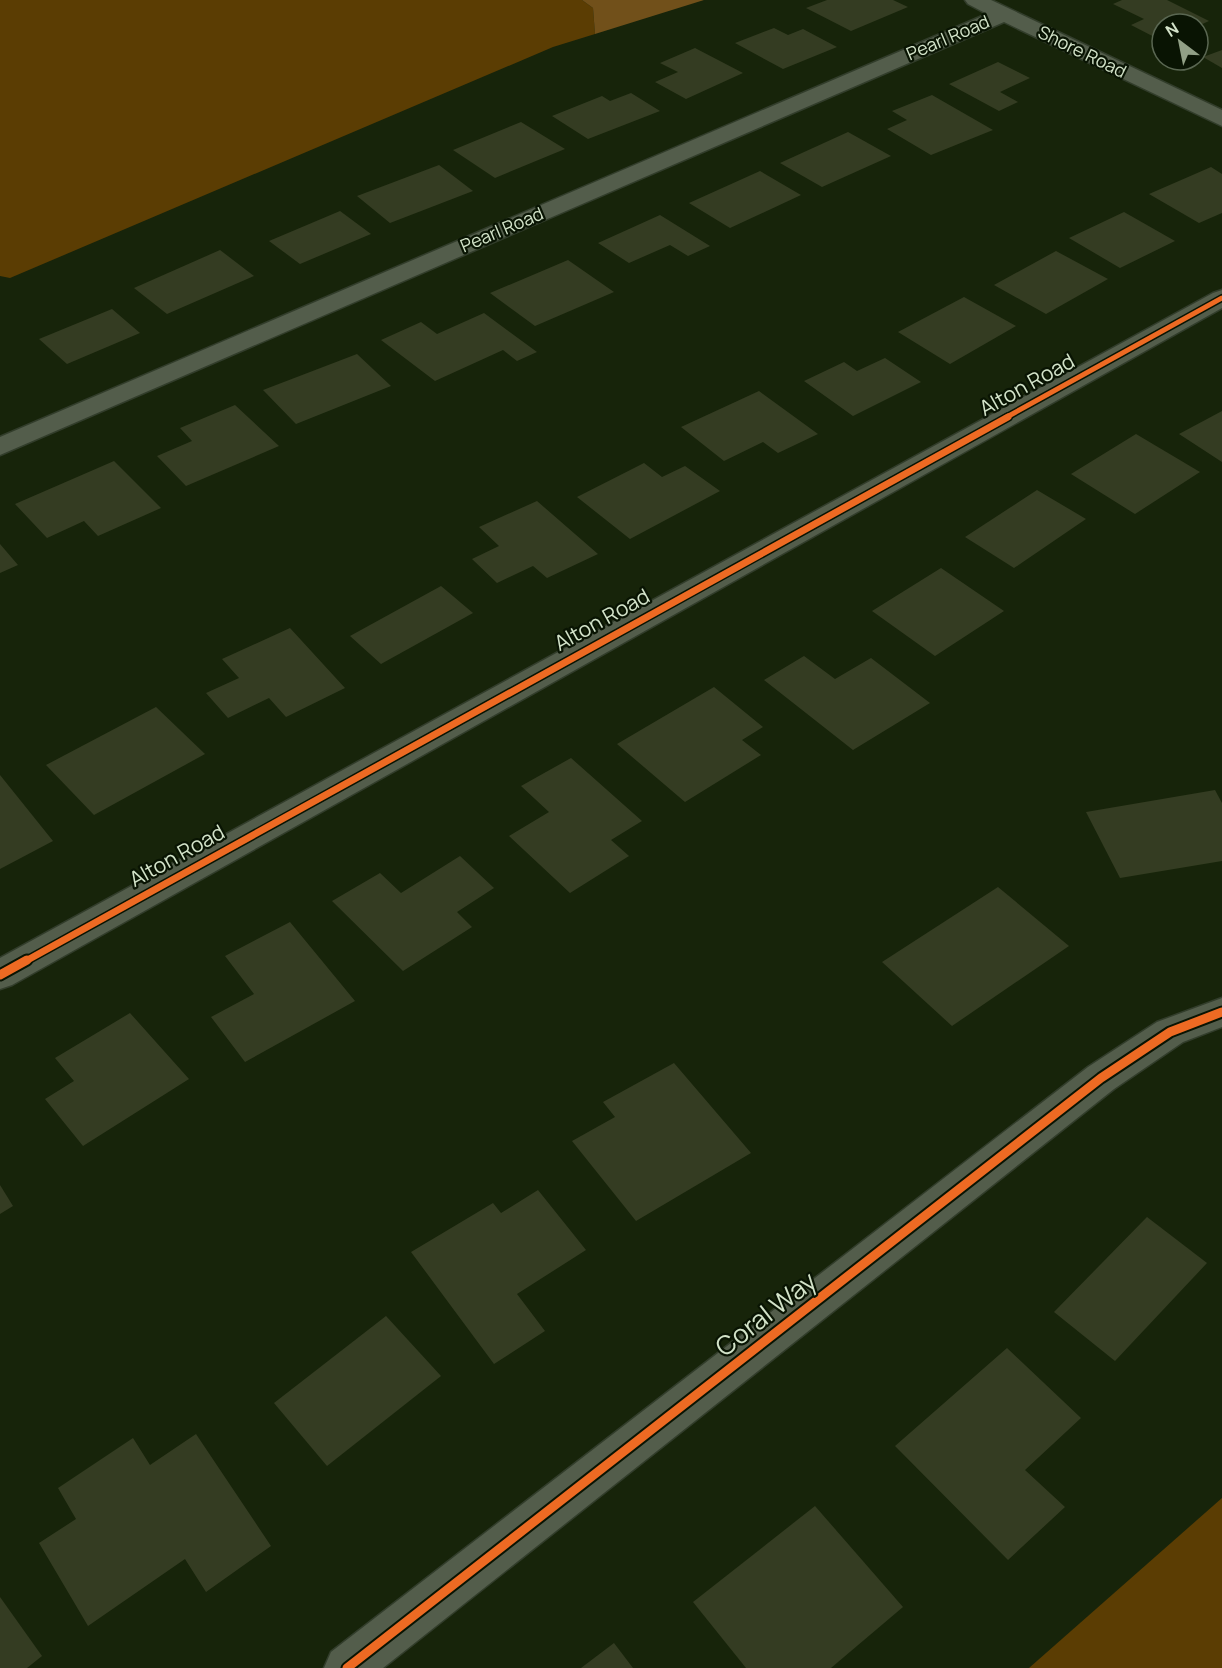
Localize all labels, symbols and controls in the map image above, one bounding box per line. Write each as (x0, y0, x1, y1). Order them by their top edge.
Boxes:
street label: Pearl Road (902, 9, 993, 65)
north arrow (1150, 12, 1210, 72)
text: N (1161, 17, 1183, 42)
street label: Shore Road (1034, 19, 1131, 83)
street label: Pearl Road (456, 201, 547, 257)
street label: Alton Road (974, 346, 1079, 422)
street label: Alton Road (549, 581, 654, 657)
street label: Alton Road (124, 817, 229, 893)
street label: Coral Way (707, 1262, 824, 1364)

